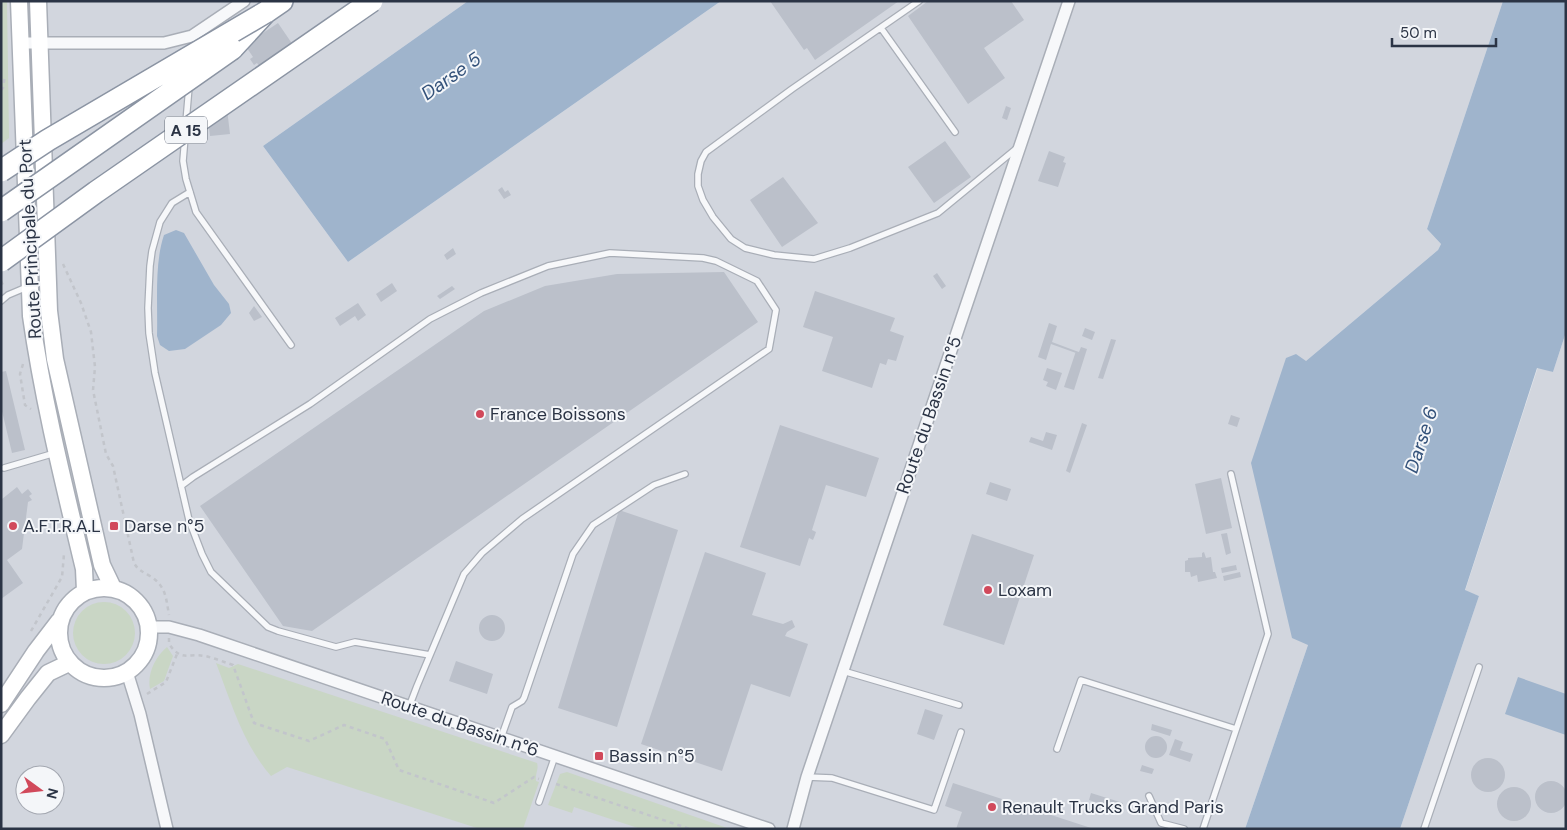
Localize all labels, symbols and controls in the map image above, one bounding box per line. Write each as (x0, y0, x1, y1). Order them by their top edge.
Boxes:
scale bar (1392, 15, 1496, 47)
text: 50 m (1400, 23, 1437, 43)
water label: Darse 5 (416, 46, 486, 106)
road number: A 15 (165, 116, 207, 144)
street label: Route Principale du Port (13, 138, 47, 340)
street label: Route du Bassin n°5 (891, 333, 967, 497)
place label: France Boissons (490, 402, 626, 426)
water label: Darse 6 (1399, 404, 1443, 476)
marker: France Boissons (474, 408, 486, 420)
place label: A.F.T.R.A.L (23, 514, 101, 538)
place label: Darse n°5 (124, 514, 204, 538)
marker: A.F.T.R.A.L (7, 520, 19, 532)
marker: Darse n°5 (108, 520, 120, 532)
place label: Loxam (998, 578, 1052, 602)
marker: Loxam (982, 584, 994, 596)
street label: Route du Bassin n°6 (378, 686, 542, 762)
place label: Bassin n°5 (609, 744, 695, 768)
marker: Bassin n°5 (593, 750, 605, 762)
north arrow (15, 765, 65, 815)
text: N (43, 786, 63, 801)
place label: Renault Trucks Grand Paris (1002, 795, 1224, 819)
marker: Renault Trucks Grand Paris (986, 801, 998, 813)

